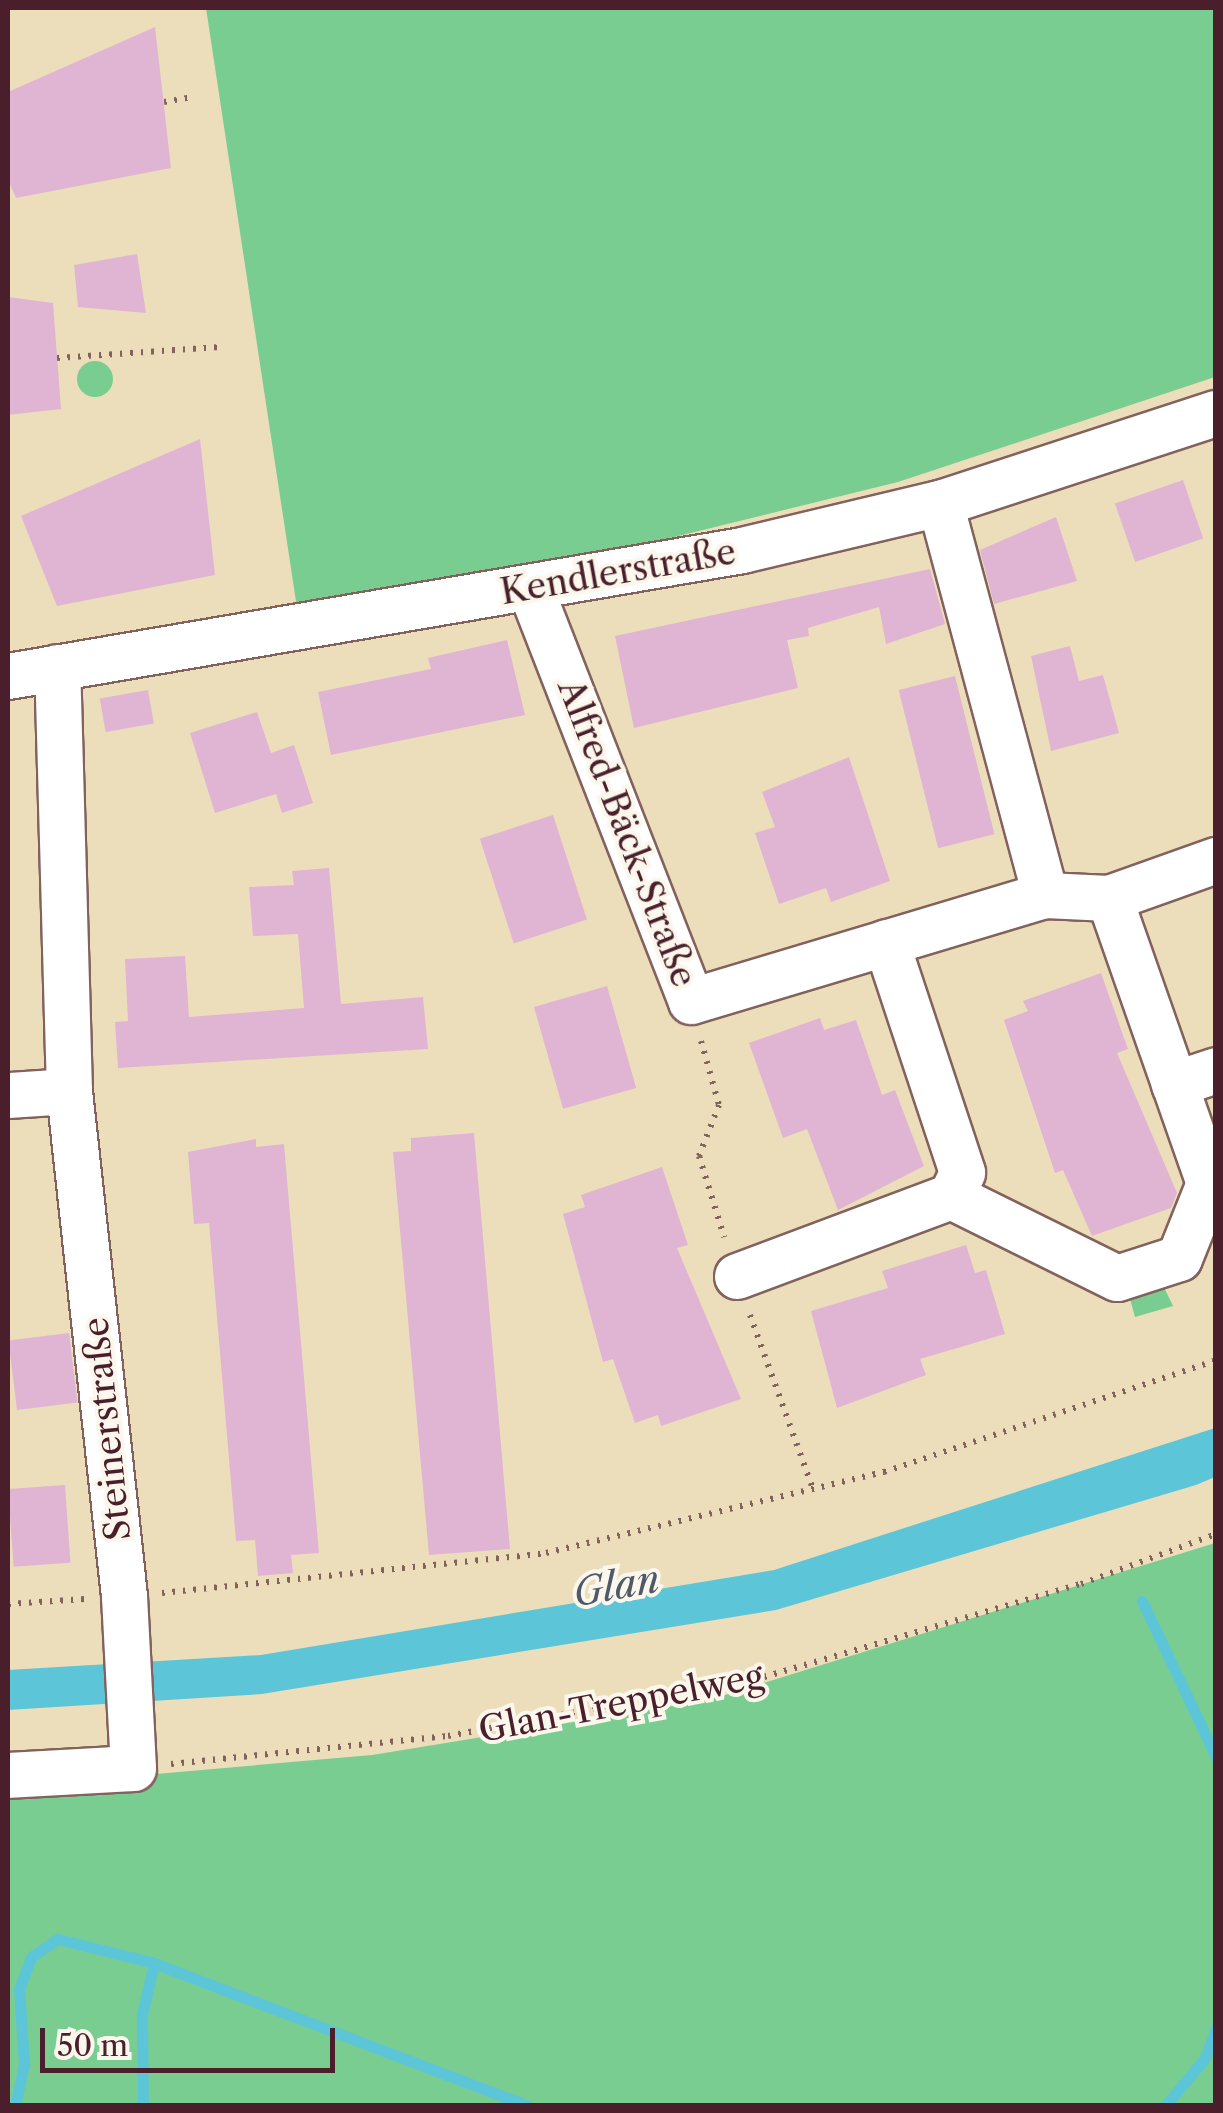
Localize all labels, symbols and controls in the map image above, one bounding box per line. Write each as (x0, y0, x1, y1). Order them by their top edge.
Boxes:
street label: Kendlerstraße (497, 531, 739, 613)
street label: Alfred-Bäck-Straße (549, 673, 705, 993)
street label: Steinerstraße (74, 1315, 140, 1543)
water label: Glan (569, 1556, 663, 1616)
street label: Glan-Treppelweg (475, 1655, 767, 1751)
scale bar (45, 2008, 340, 2070)
text: 50 m (57, 2027, 128, 2064)

